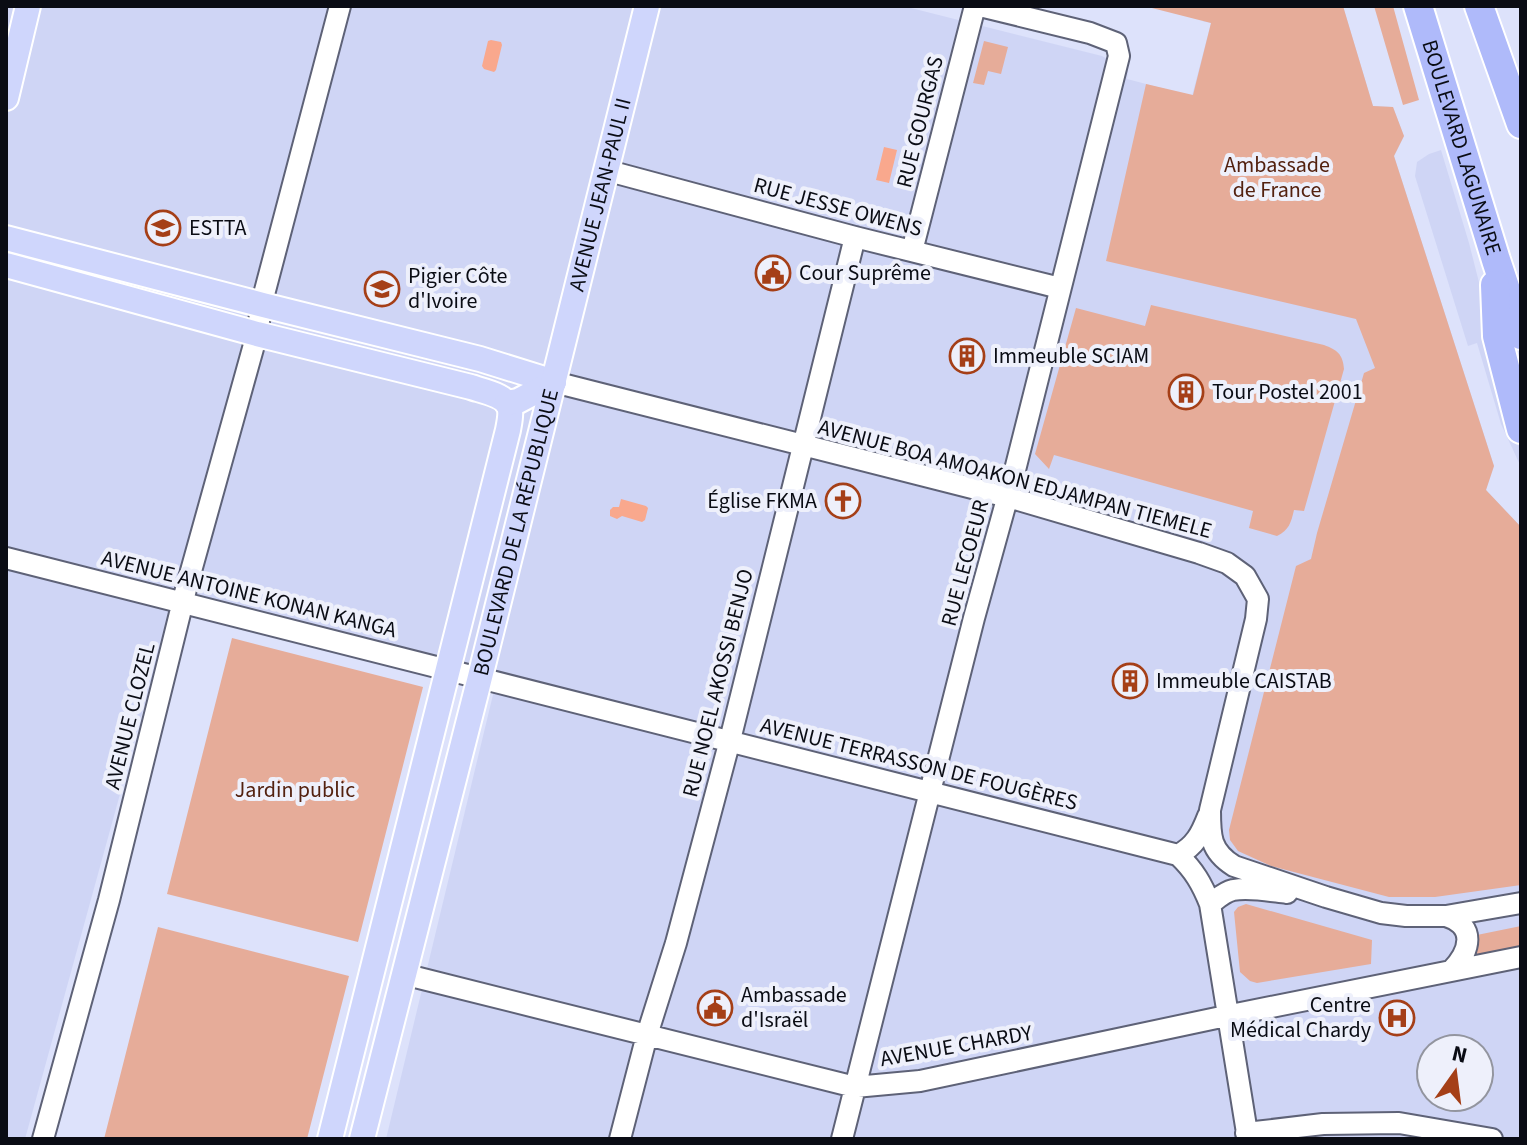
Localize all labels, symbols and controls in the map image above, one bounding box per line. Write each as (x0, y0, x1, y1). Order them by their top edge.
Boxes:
street label: BOULEVARD LAGUNAIRE (1413, 36, 1510, 259)
street label: RUE GOURGAS (888, 53, 952, 191)
street label: AVENUE JEAN-PAUL II (561, 95, 640, 295)
park label: Ambassade de France (1224, 149, 1330, 206)
street label: RUE JESSE OWENS (750, 169, 926, 245)
school or university icon: ESTTA (144, 209, 182, 247)
place label: ESTTA (189, 212, 247, 244)
public building icon: Cour Suprême (754, 254, 792, 292)
place label: Cour Suprême (799, 257, 931, 289)
place label: Pigier Côte d'Ivoire (408, 260, 508, 317)
school or university icon: Pigier Côte d'Ivoire (363, 270, 401, 308)
building icon: Immeuble SCIAM (948, 337, 986, 375)
place label: Immeuble SCIAM (993, 340, 1149, 372)
building icon: Tour Postel 2001 (1167, 373, 1205, 411)
place label: Tour Postel 2001 (1212, 376, 1363, 408)
street label: BOULEVARD DE LA RÉPUBLIQUE (465, 385, 567, 679)
street label: AVENUE BOA AMOAKON EDJAMPAN TIEMELE (815, 411, 1215, 547)
church icon: Église FKMA (824, 482, 862, 520)
place label: Église FKMA (707, 485, 817, 517)
street label: RUE LECOEUR (933, 496, 997, 630)
street label: AVENUE ANTOINE KONAN KANGA (98, 542, 400, 646)
street label: RUE NOEL AKOSSI BENJO (674, 565, 762, 801)
street label: AVENUE CLOZEL (96, 639, 164, 793)
building icon: Immeuble CAISTAB (1111, 662, 1149, 700)
place label: Immeuble CAISTAB (1156, 665, 1332, 697)
street label: AVENUE TERRASSON DE FOUGÈRES (757, 709, 1081, 819)
park label: Jardin public (235, 774, 355, 806)
place label: Ambassade d'Israël (741, 979, 847, 1036)
public building icon: Ambassade d'Israël (696, 989, 734, 1027)
place label: Centre Médical Chardy (1230, 989, 1372, 1046)
hospital icon: Centre Médical Chardy (1378, 999, 1416, 1037)
street label: AVENUE CHARDY (877, 1017, 1035, 1075)
north arrow (1415, 1033, 1495, 1113)
text: N (1449, 1037, 1471, 1072)

